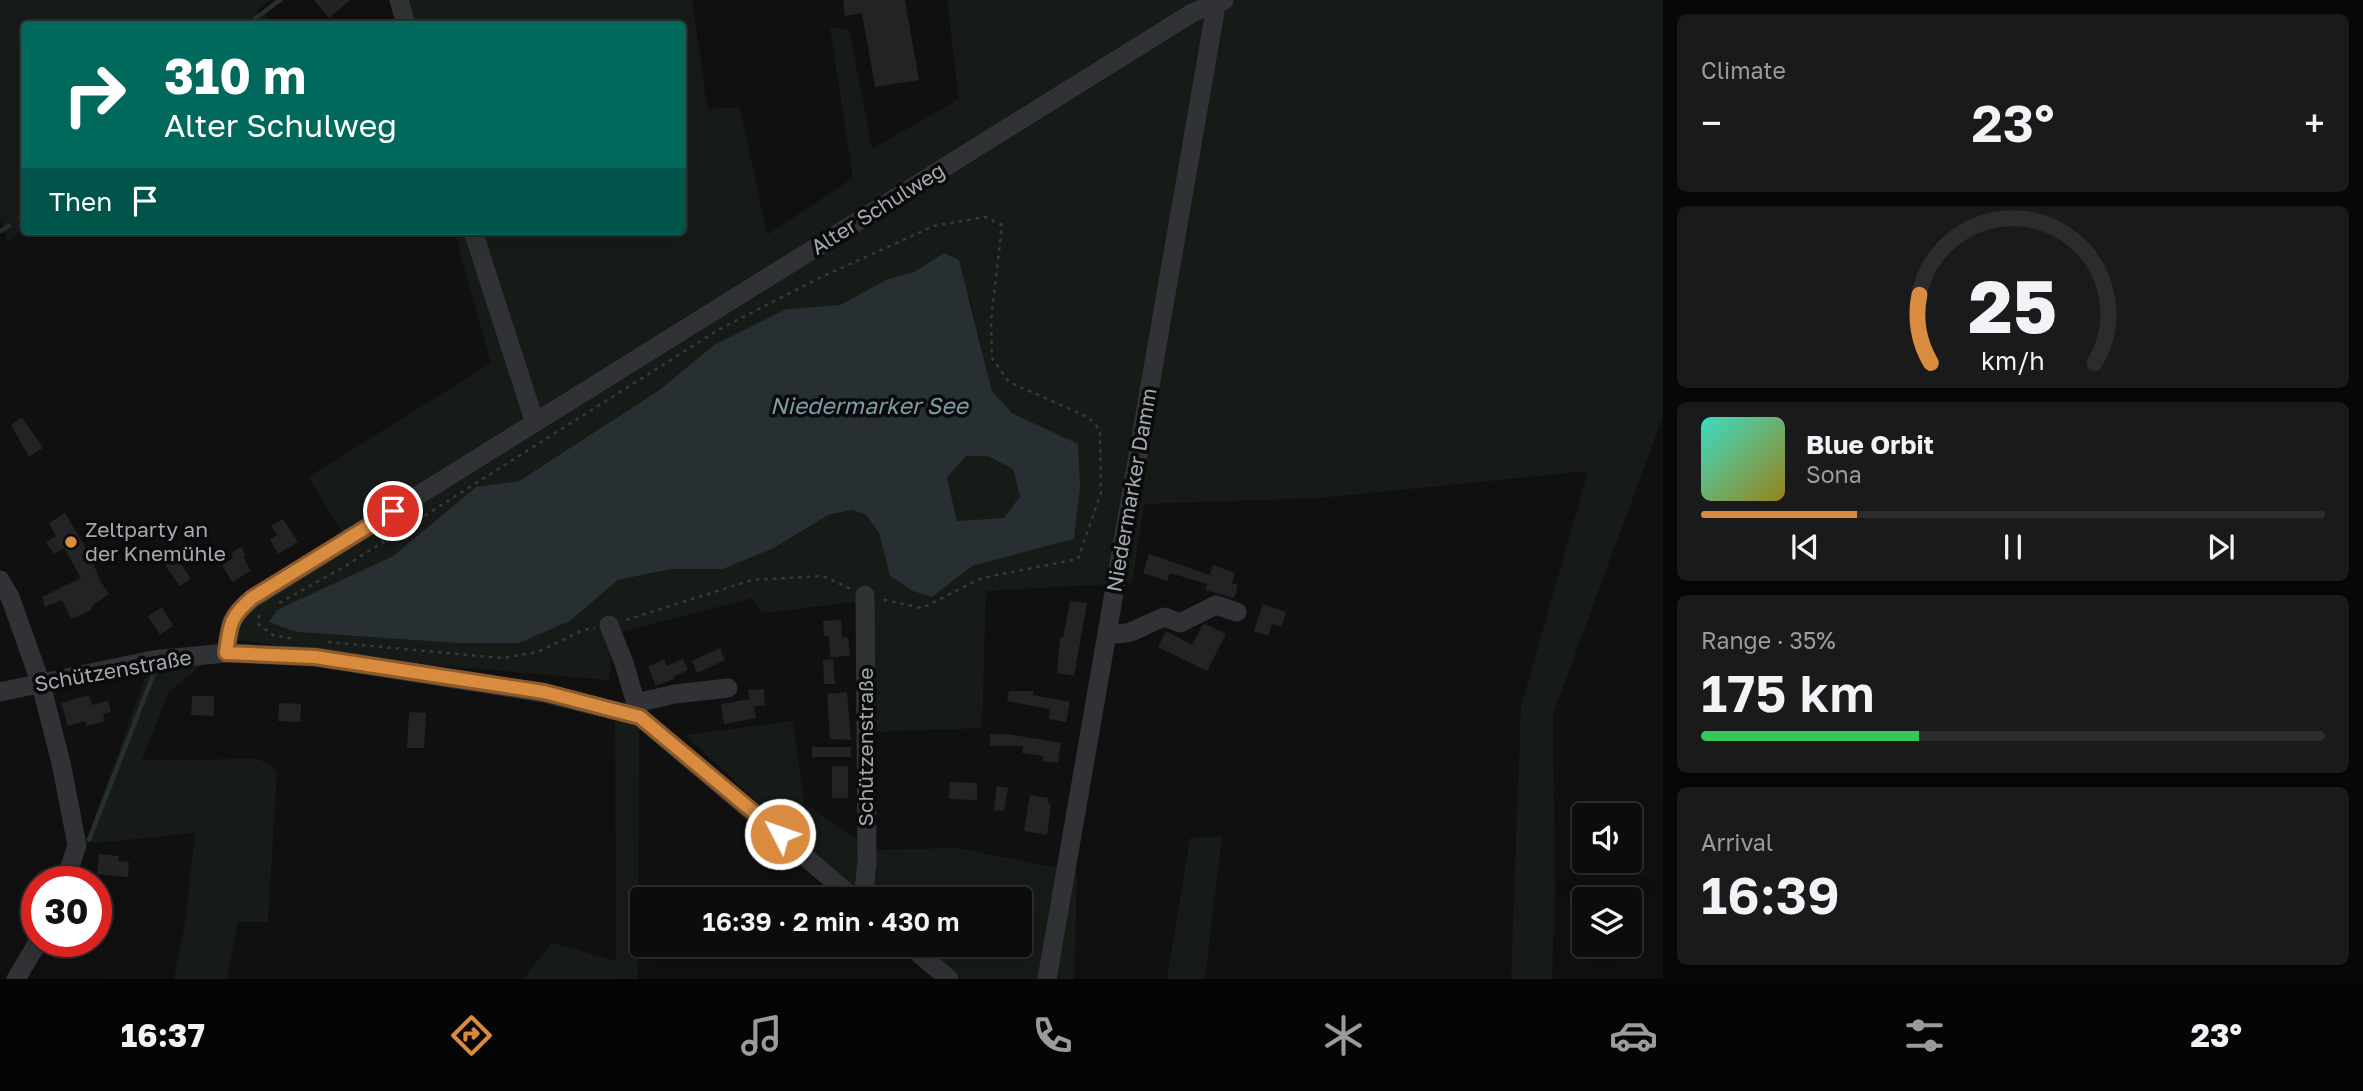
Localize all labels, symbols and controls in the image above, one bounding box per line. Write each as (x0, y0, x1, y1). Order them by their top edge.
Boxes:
text: 310 m (164, 46, 306, 105)
icon: right (49, 49, 140, 140)
text: Climate (1701, 56, 1786, 84)
text: 23° (1972, 91, 2054, 153)
text: − (1701, 100, 1722, 145)
text: + (2304, 100, 2325, 145)
text: Alter Schulweg (164, 106, 397, 144)
street label: Alter Schulweg (806, 157, 949, 260)
icon: arrive (126, 182, 164, 220)
text: Then (49, 186, 112, 217)
text: 25 (1969, 263, 2057, 350)
text: km/h (1981, 345, 2045, 376)
street label: Niedermarker Damm (1100, 386, 1162, 594)
water label: Niedermarker See (770, 391, 970, 419)
text: Blue Orbit (1806, 429, 1934, 460)
text: Sona (1806, 460, 1862, 488)
pin (363, 481, 423, 541)
icon: arrive (374, 492, 412, 530)
place label: Zeltparty an der Knemühle (85, 516, 226, 566)
icon: previous (1786, 528, 1824, 566)
icon: pause (1994, 528, 2032, 566)
icon: next (2202, 528, 2240, 566)
marker: Zeltparty an der Knemühle (63, 534, 79, 550)
text: Range · 35% (1701, 626, 1836, 654)
street label: Schützenstraße (32, 643, 193, 697)
text: 175 km (1701, 661, 1875, 723)
street label: Schützenstraße (852, 668, 878, 826)
position arrow (743, 797, 817, 871)
map controls (1572, 803, 1642, 957)
button: sound (1572, 803, 1642, 873)
text: Arrival (1701, 828, 1773, 856)
text: 16:39 (1701, 863, 1840, 925)
speed limit sign: 30 (21, 866, 112, 957)
button: layers (1572, 887, 1642, 957)
text: 16:39 · 2 min · 430 m (703, 906, 959, 937)
icon: directions (447, 1011, 496, 1060)
icon: music (737, 1011, 786, 1060)
icon: phone (1028, 1011, 1077, 1060)
icon: climate (1319, 1011, 1368, 1060)
icon: car (1609, 1011, 1658, 1060)
icon: filters (1900, 1011, 1949, 1060)
text: 16:37 (121, 1016, 205, 1054)
text: 23° (2191, 1016, 2242, 1054)

